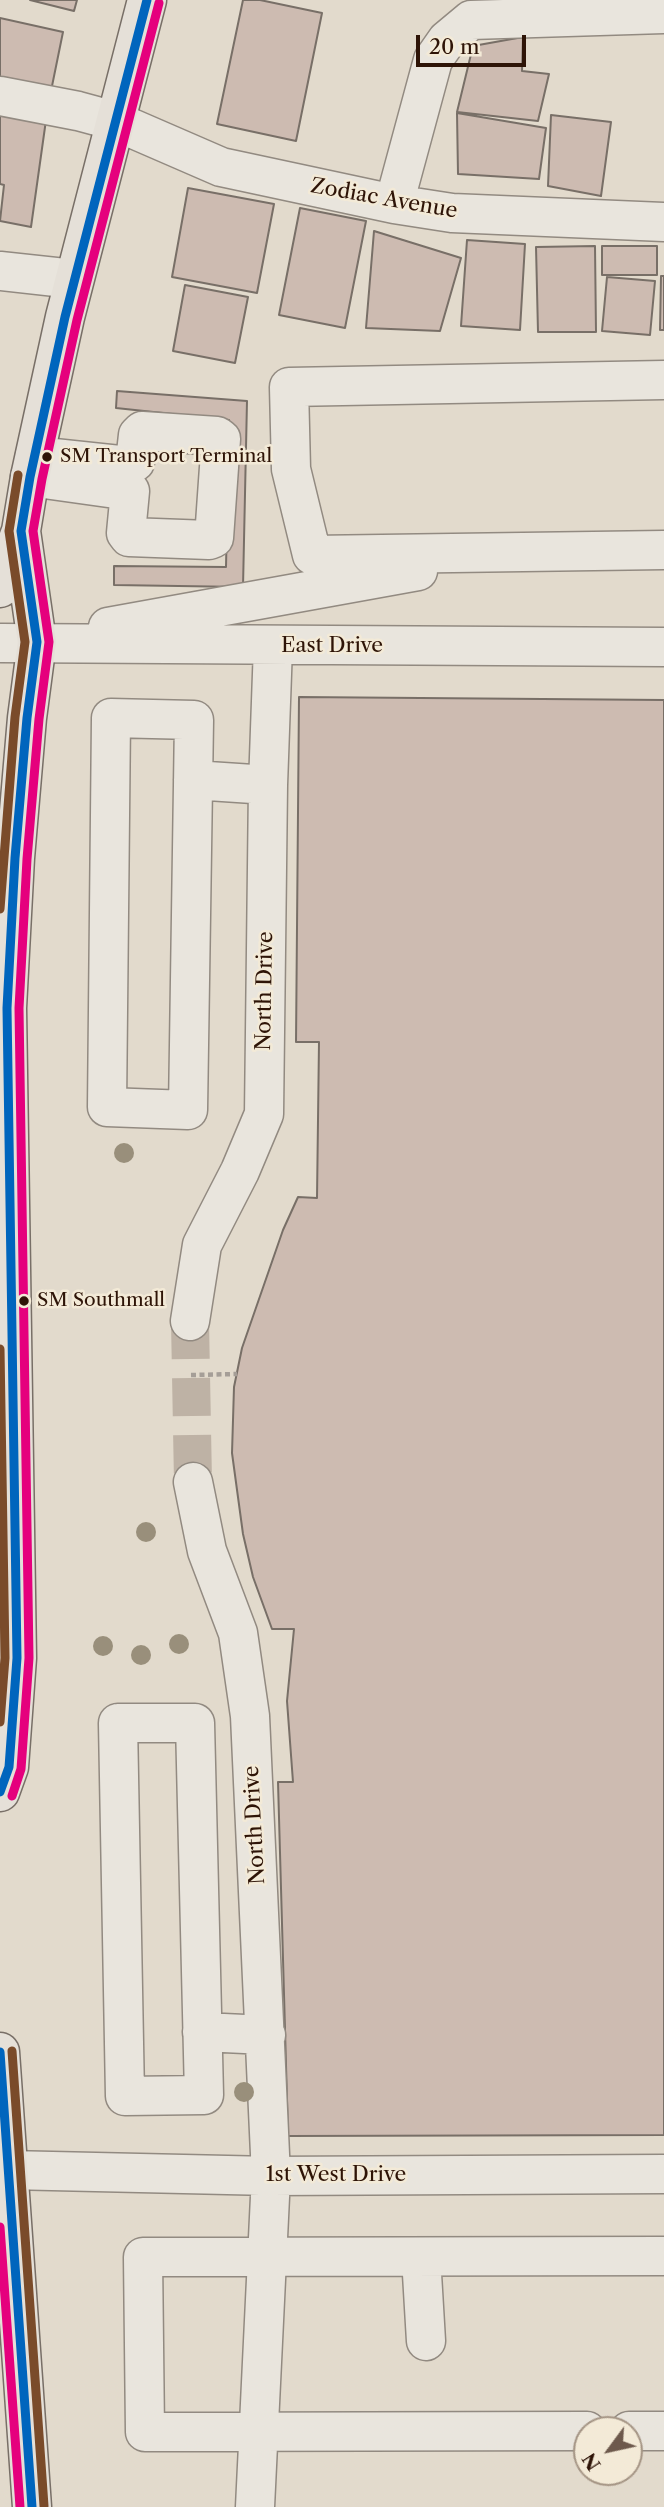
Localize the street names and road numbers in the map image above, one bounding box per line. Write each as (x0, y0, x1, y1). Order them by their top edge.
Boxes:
street label: Zodiac Avenue (309, 174, 459, 224)
street label: East Drive (281, 633, 383, 659)
street label: North Drive (251, 931, 279, 1051)
street label: North Drive (239, 1765, 271, 1885)
street label: 1st West Drive (266, 2162, 406, 2188)

